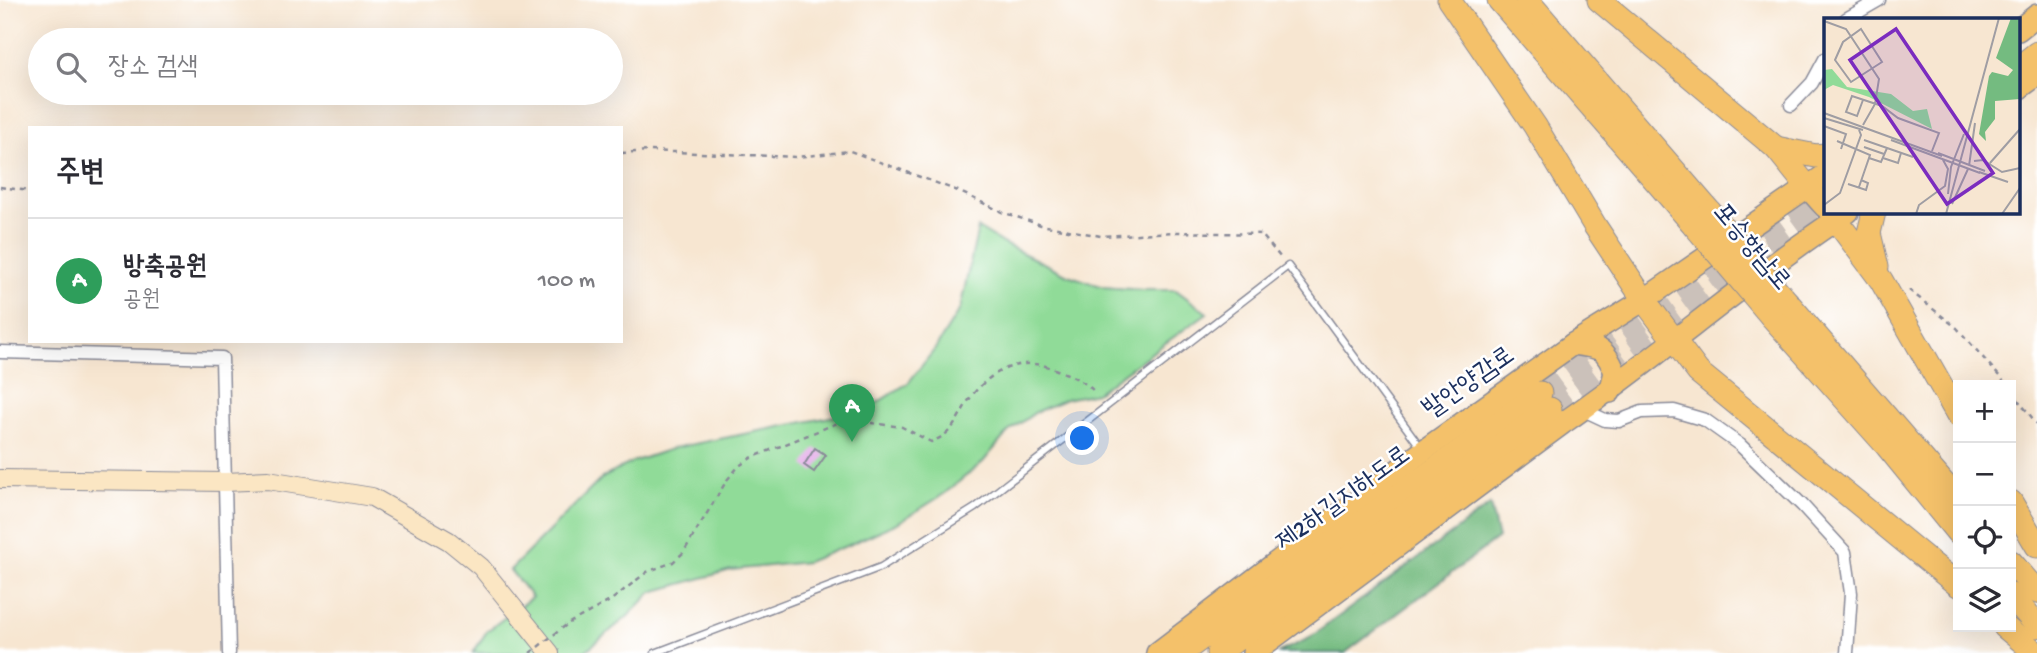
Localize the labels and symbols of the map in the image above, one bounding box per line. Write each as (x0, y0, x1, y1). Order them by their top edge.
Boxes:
inset map (1824, 18, 2020, 214)
street label: 포승향남로 (1705, 198, 1795, 298)
street label: 발안양감로 (1418, 341, 1522, 427)
pin: A (829, 384, 875, 442)
your location (1065, 421, 1099, 455)
street label: 제2하길지하도로 (1270, 441, 1418, 559)

